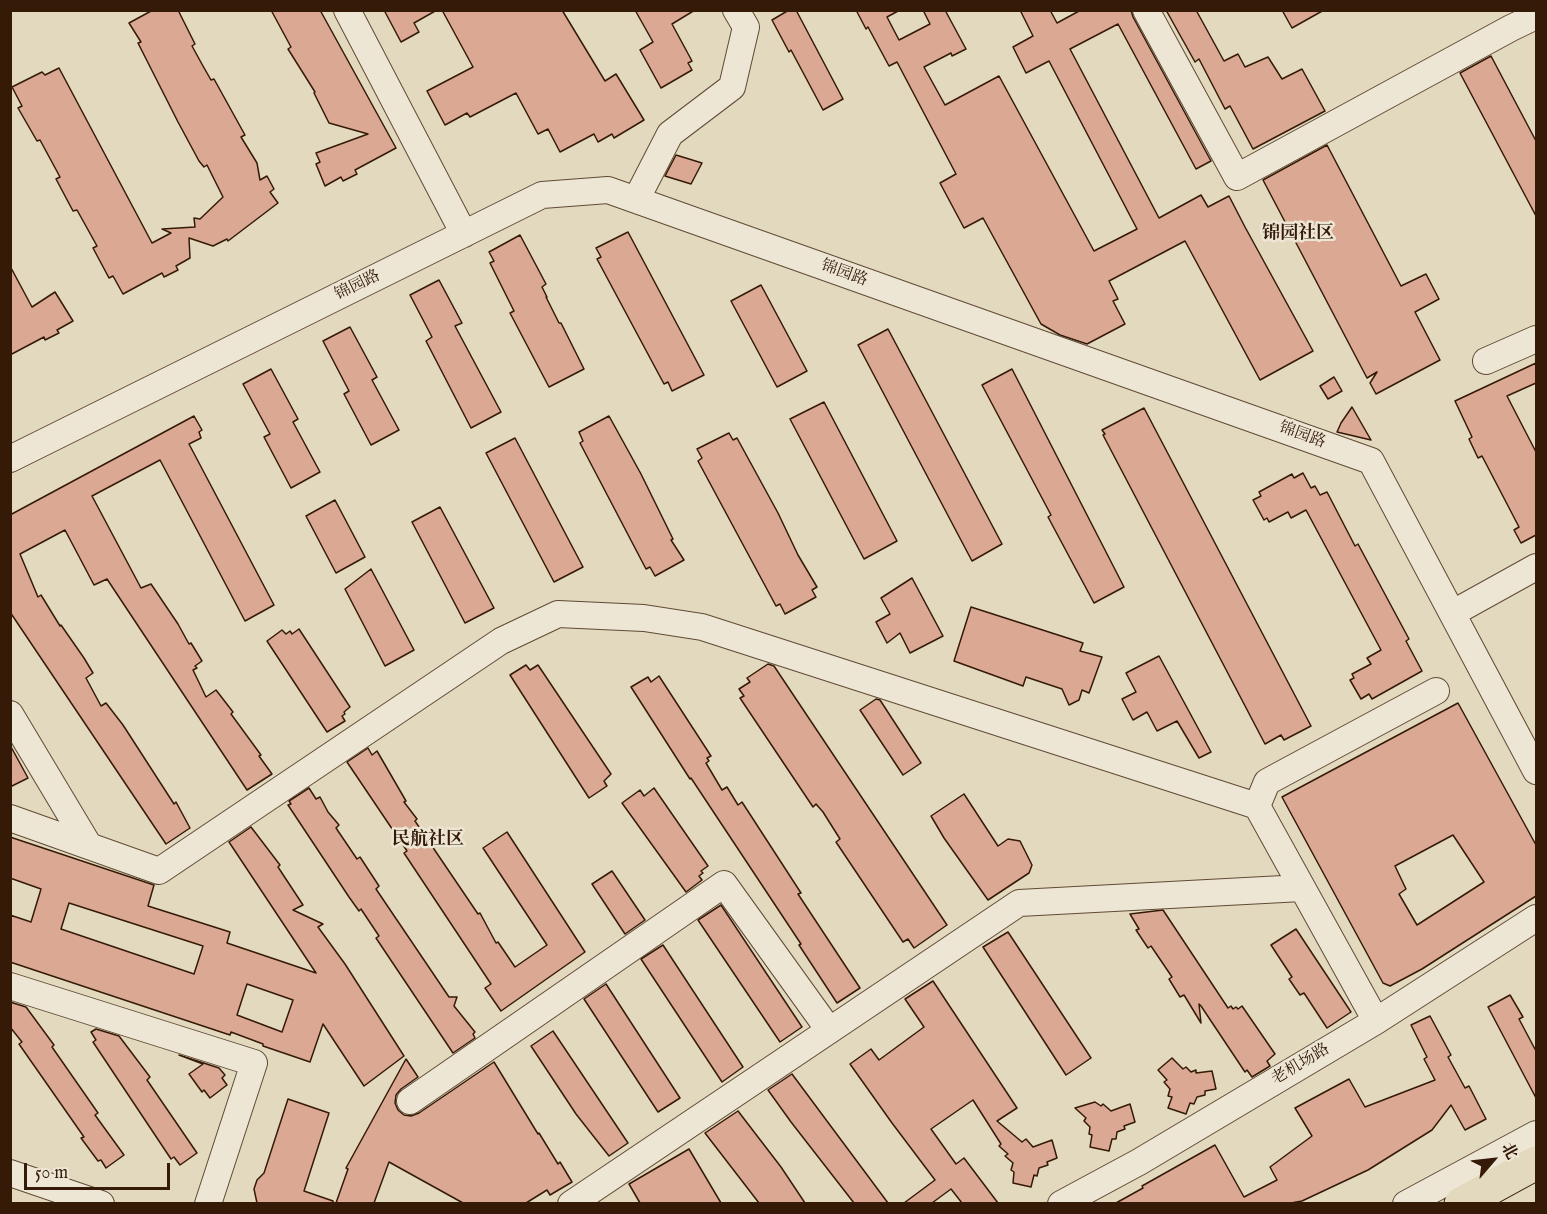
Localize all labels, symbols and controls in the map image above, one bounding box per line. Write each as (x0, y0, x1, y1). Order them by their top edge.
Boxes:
district label: 锦园社区 (1262, 223, 1334, 245)
street label: 锦园路 (818, 257, 870, 291)
street label: 锦园路 (332, 267, 384, 305)
street label: 锦园路 (1276, 419, 1328, 453)
district label: 民航社区 (392, 829, 464, 851)
street label: 老机场路 (1269, 1040, 1333, 1090)
north arrow (1463, 1130, 1523, 1190)
text: 北 (1496, 1140, 1521, 1163)
scale bar (27, 1151, 172, 1189)
text: 50 m (35, 1162, 68, 1185)

